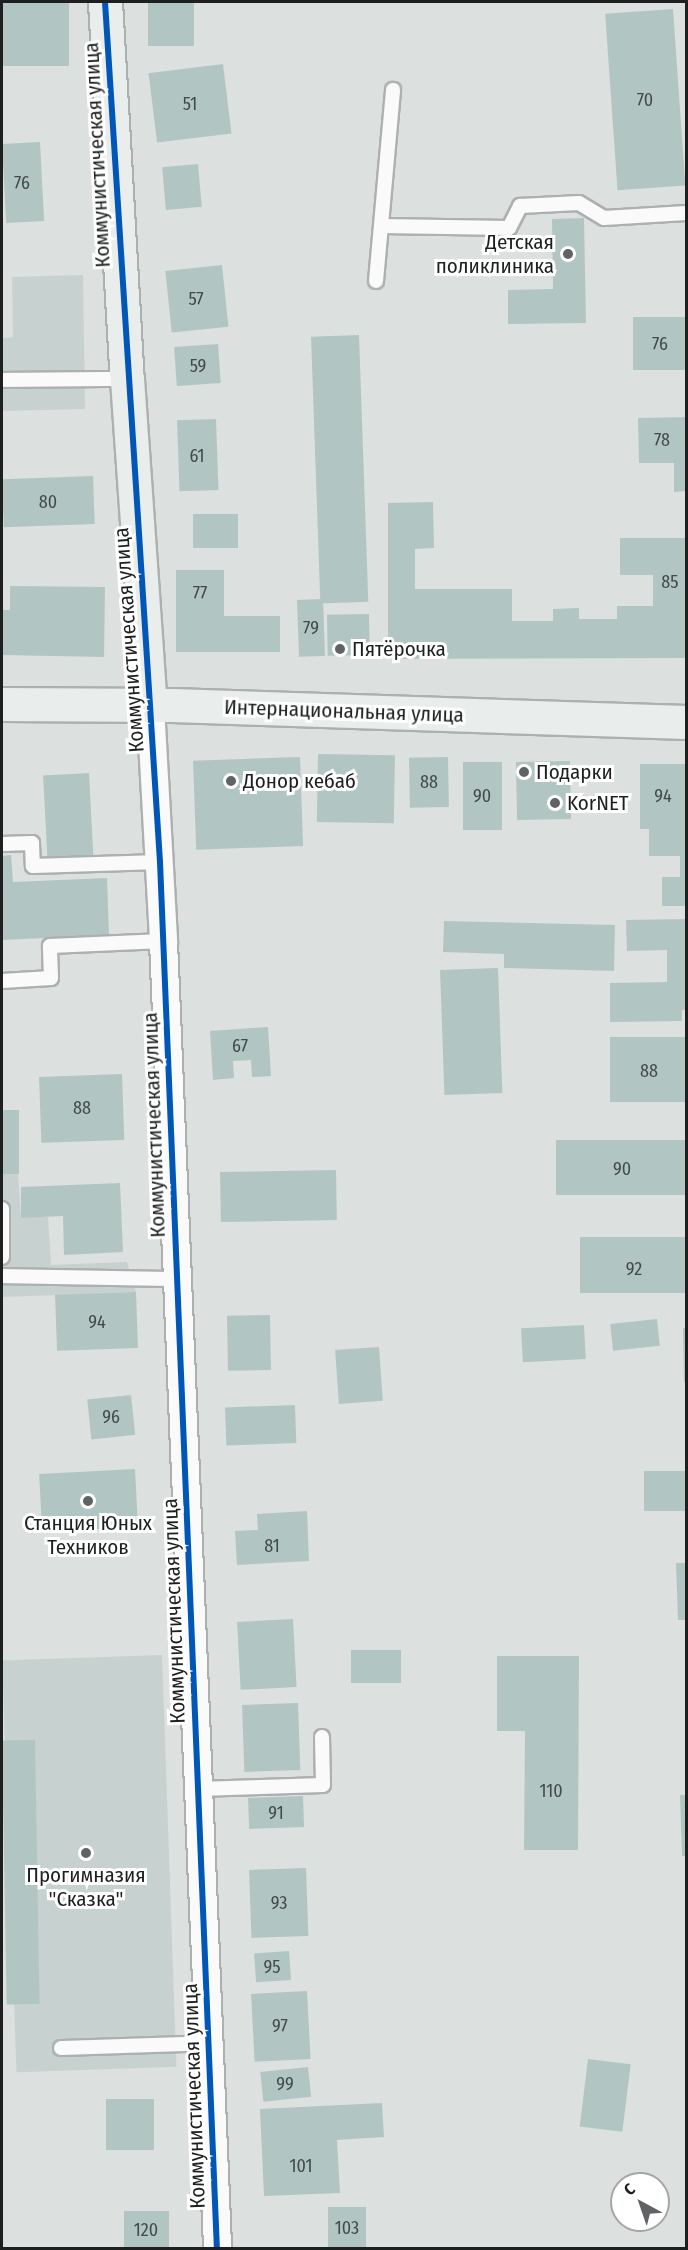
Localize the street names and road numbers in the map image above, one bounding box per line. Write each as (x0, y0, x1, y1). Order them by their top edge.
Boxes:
street label: Коммунистическая улица (79, 42, 115, 268)
street label: Коммунистическая улица (109, 527, 149, 753)
street label: Интернациональная улица (224, 694, 464, 728)
street label: Коммунистическая улица (137, 1012, 171, 1238)
street label: Коммунистическая улица (157, 1498, 191, 1724)
street label: Коммунистическая улица (177, 1983, 211, 2209)

